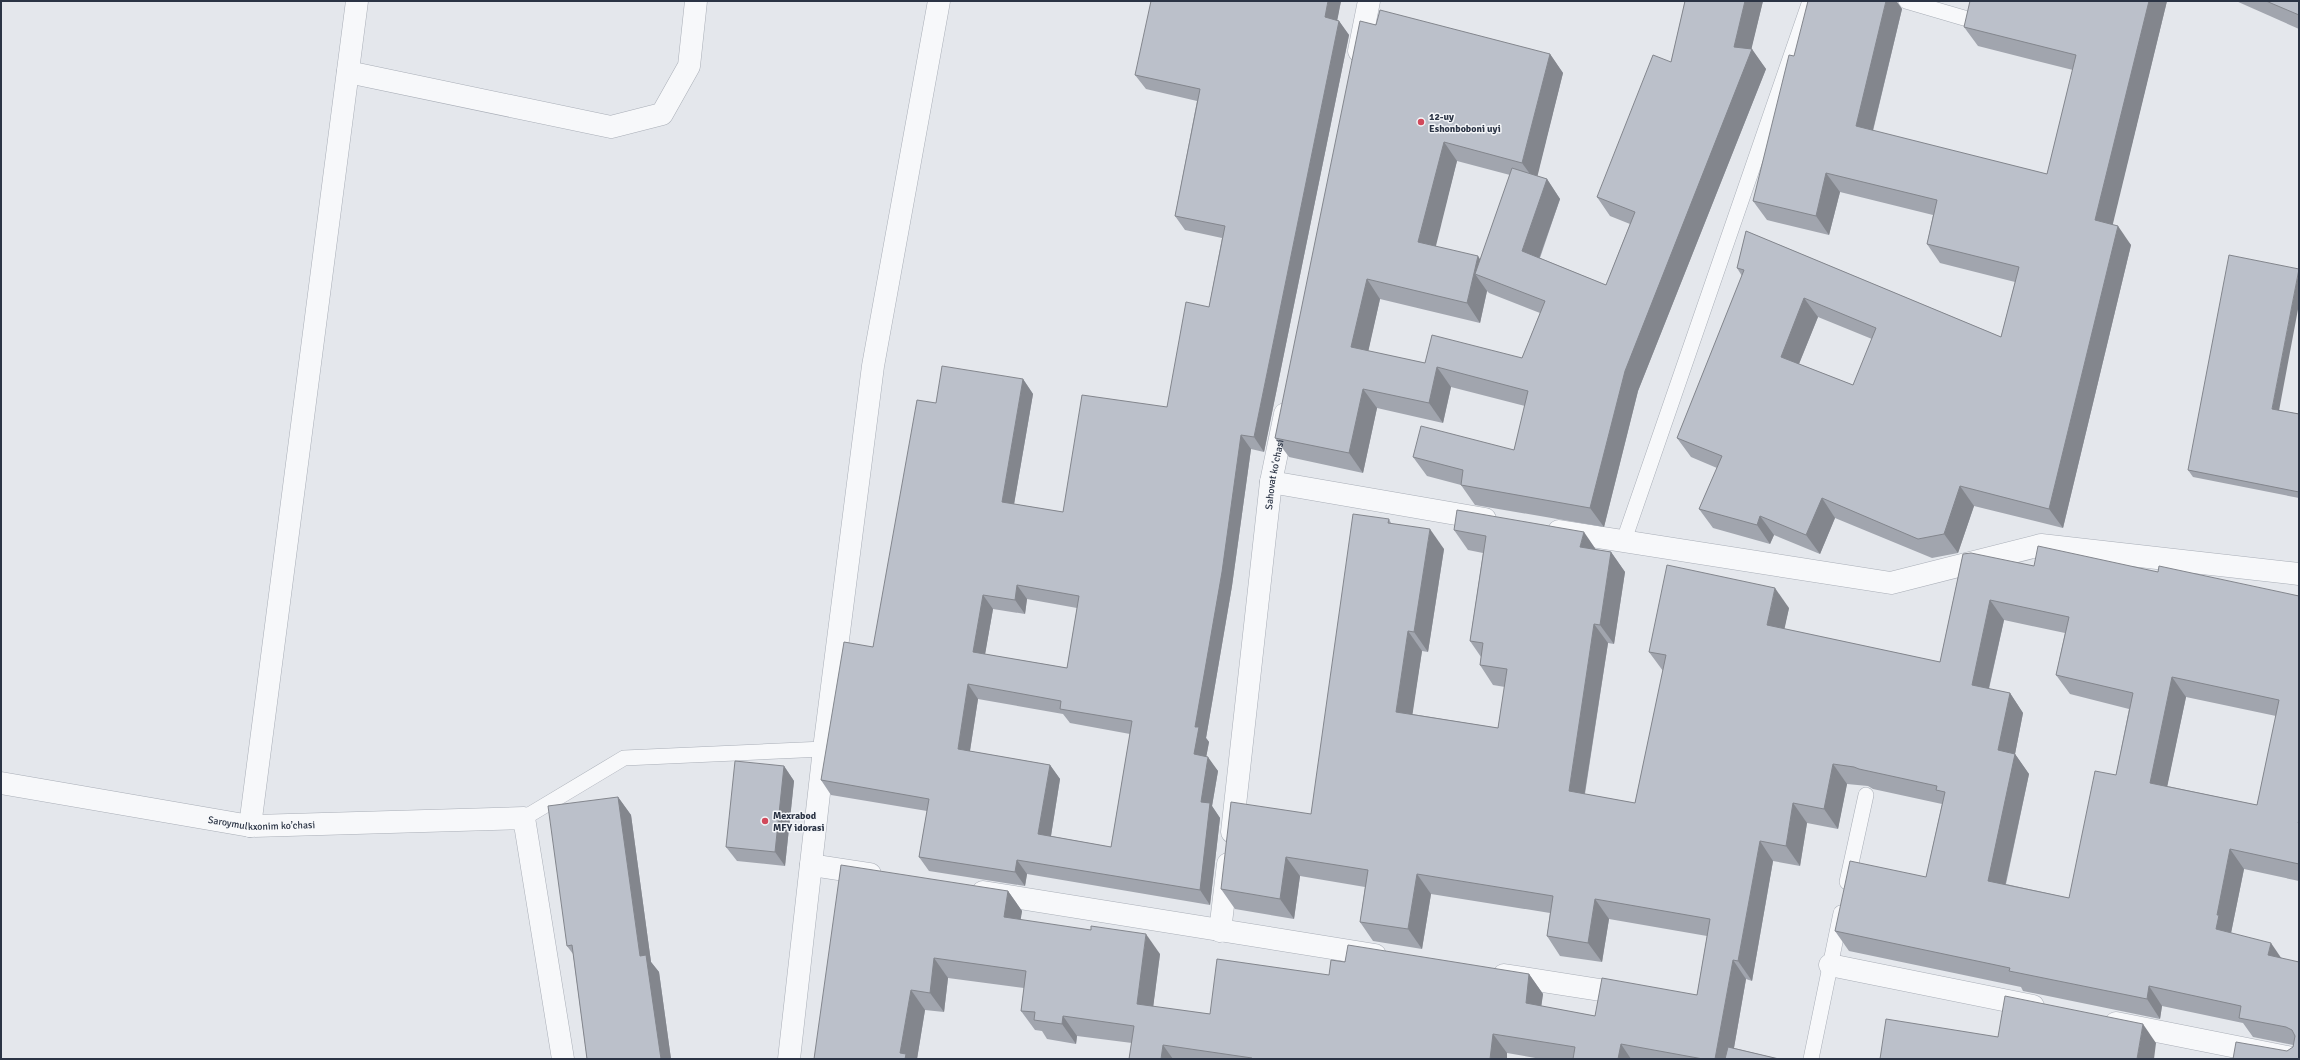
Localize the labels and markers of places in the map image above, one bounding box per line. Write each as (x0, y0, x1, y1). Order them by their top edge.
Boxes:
place label: 12-uy Eshonboboni uyi (1429, 111, 1501, 135)
marker: 12-uy Eshonboboni uyi (1416, 117, 1426, 127)
place label: Mexrabod MFY idorasi (773, 810, 824, 834)
marker: Mexrabod MFY idorasi (760, 816, 770, 826)

